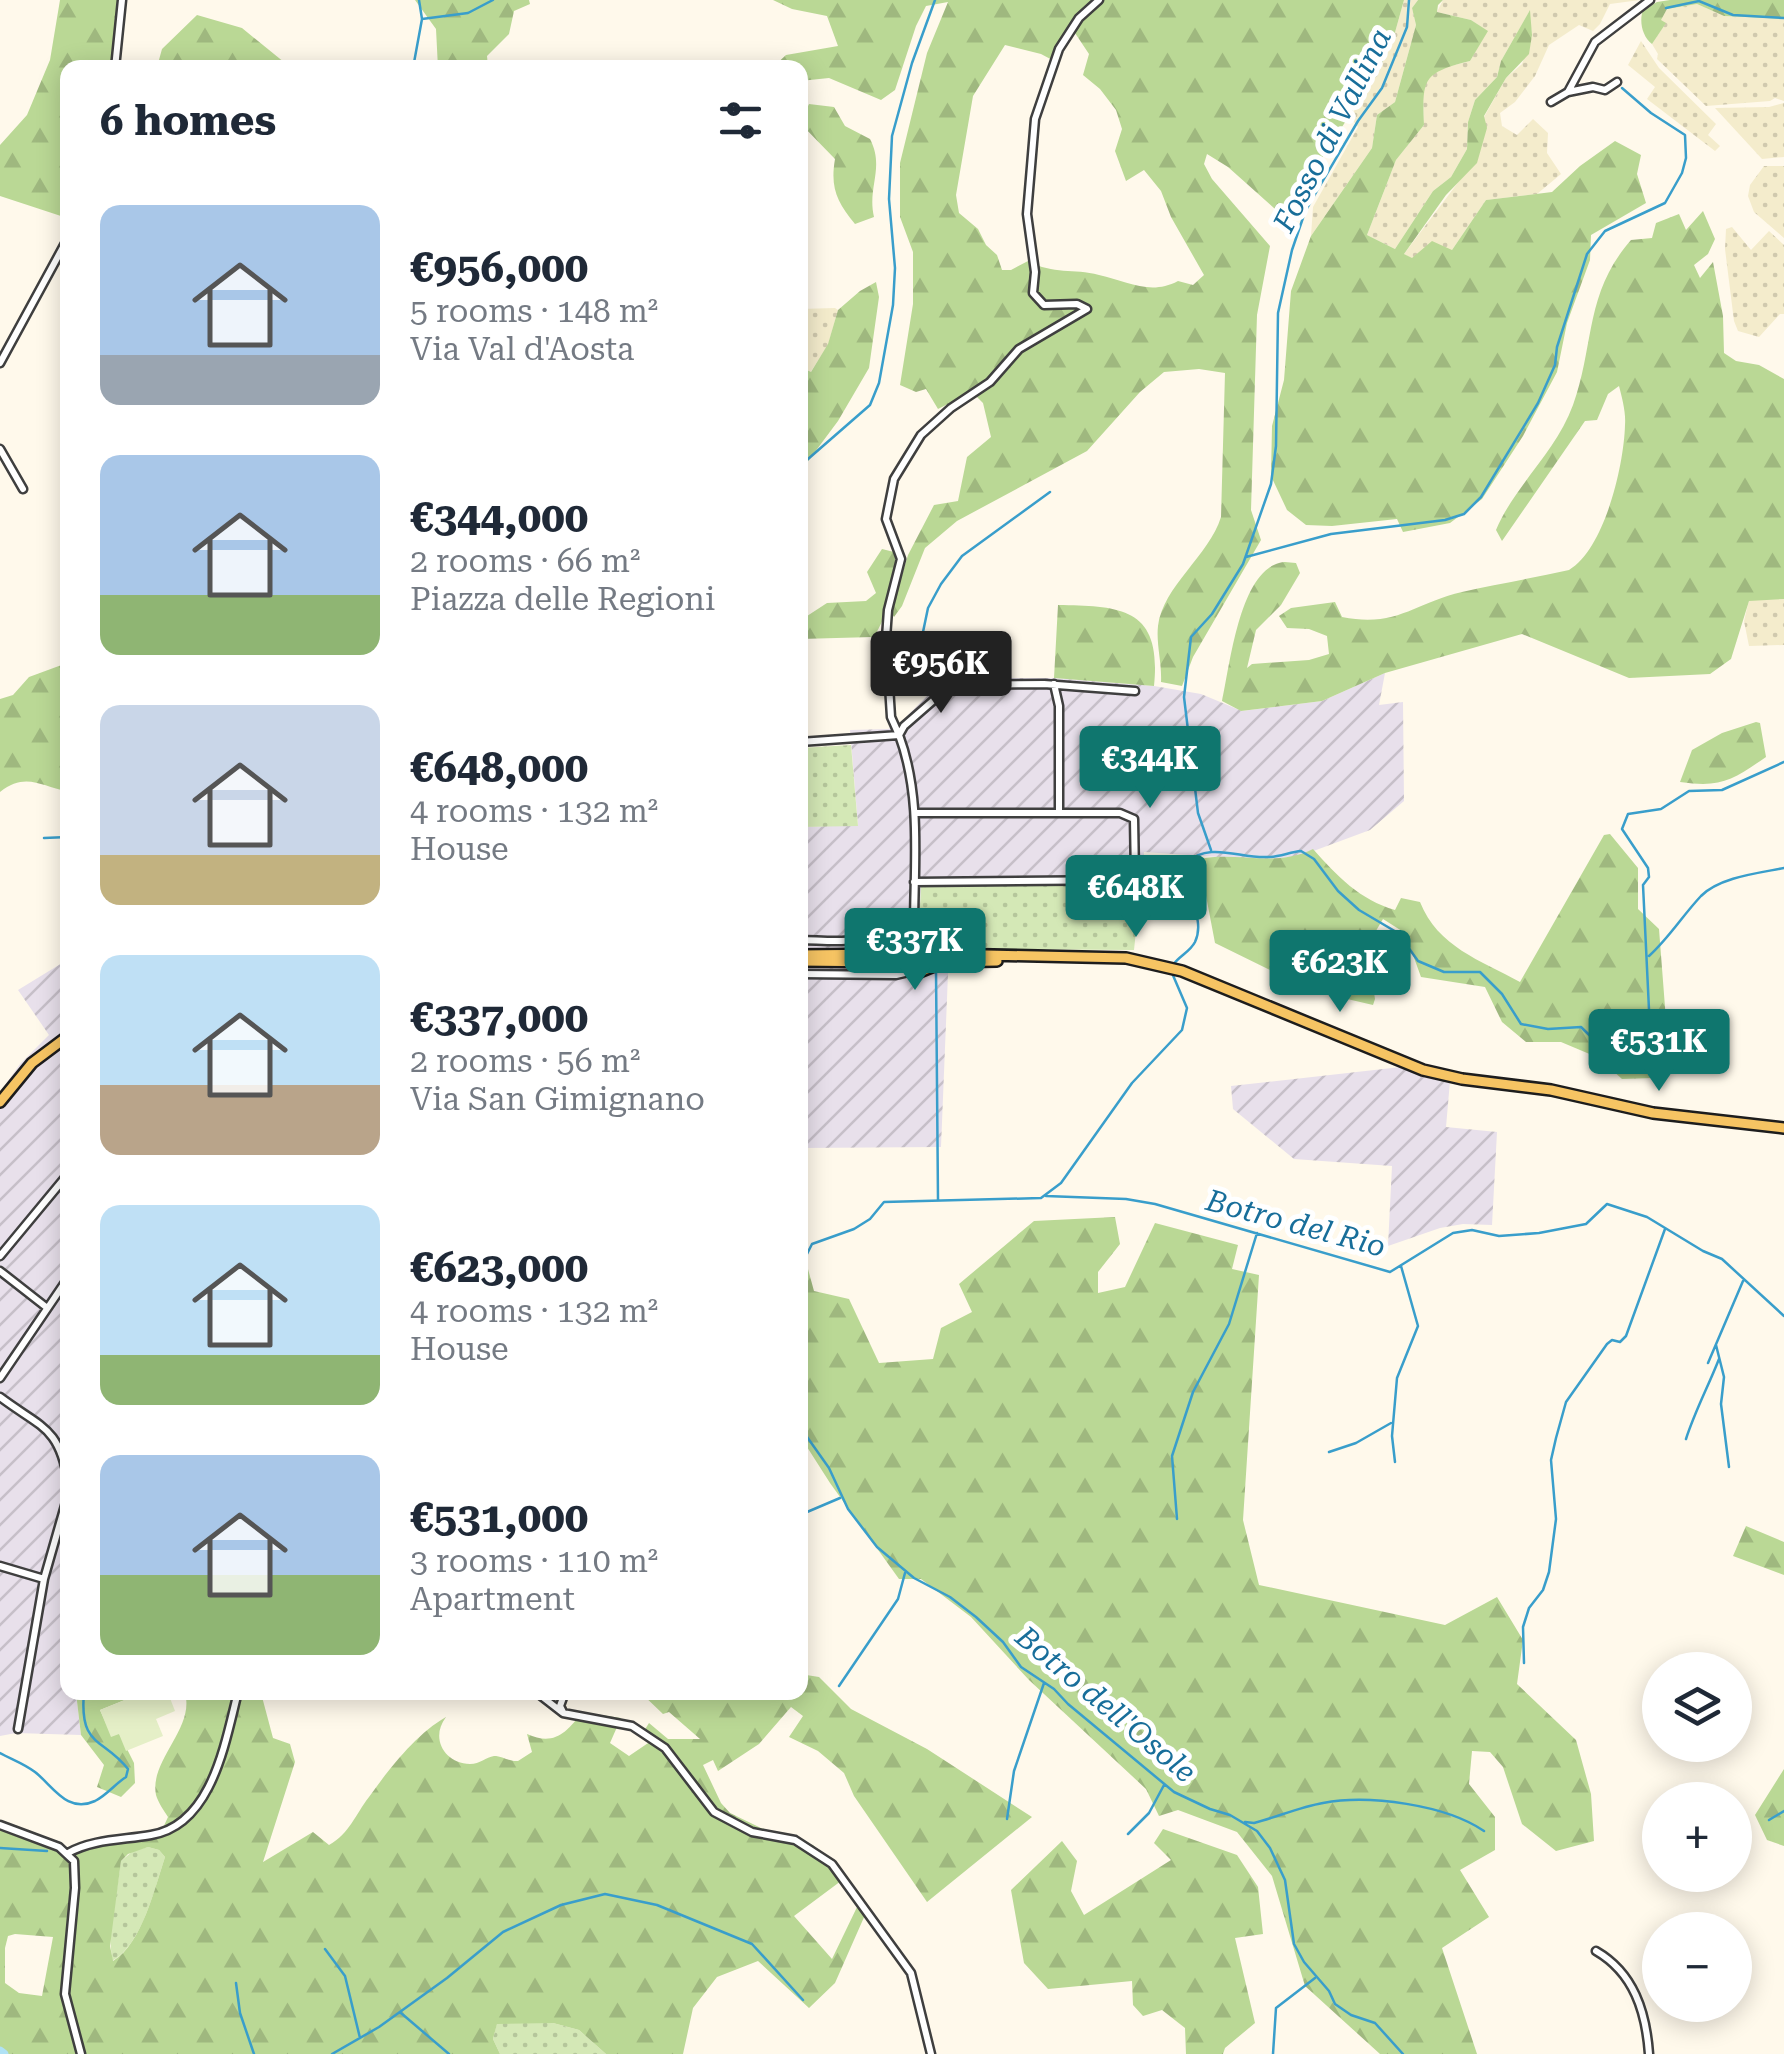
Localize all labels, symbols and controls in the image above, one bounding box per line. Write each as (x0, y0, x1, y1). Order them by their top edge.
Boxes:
water label: Fosso di Vallina (1265, 23, 1398, 238)
icon: filters (713, 93, 768, 148)
text: 6 homes (100, 96, 276, 145)
text: €956,000 (410, 243, 588, 292)
icon: home (180, 245, 300, 365)
text: 5 rooms · 148 m² (410, 292, 658, 330)
text: Via Val d'Aosta (410, 330, 634, 368)
text: €344,000 (410, 493, 588, 542)
icon: home (180, 495, 300, 615)
text: 2 rooms · 66 m² (410, 542, 640, 580)
text: Piazza delle Regioni (410, 580, 715, 618)
pin: €956K (871, 631, 1011, 716)
text: €956K (893, 644, 989, 682)
pin: €344K (1080, 726, 1220, 811)
text: €344K (1102, 739, 1198, 777)
text: €648,000 (410, 743, 588, 792)
icon: home (180, 745, 300, 865)
text: 4 rooms · 132 m² (410, 792, 658, 830)
text: House (410, 830, 509, 868)
pin: €648K (1066, 855, 1206, 940)
text: €648K (1088, 868, 1184, 906)
pin: €337K (845, 908, 985, 993)
text: €337K (867, 921, 963, 959)
pin: €623K (1270, 930, 1410, 1015)
text: €623K (1292, 943, 1388, 981)
text: €337,000 (410, 993, 588, 1042)
icon: home (180, 995, 300, 1115)
pin: €531K (1589, 1009, 1729, 1094)
text: €531K (1611, 1022, 1707, 1060)
text: 2 rooms · 56 m² (410, 1042, 640, 1080)
text: Via San Gimignano (410, 1080, 705, 1118)
water label: Botro del Rio (1202, 1182, 1389, 1264)
text: €623,000 (410, 1243, 588, 1292)
icon: home (180, 1245, 300, 1365)
text: 4 rooms · 132 m² (410, 1292, 658, 1330)
text: House (410, 1330, 509, 1368)
text: €531,000 (410, 1493, 588, 1542)
icon: home (180, 1495, 300, 1615)
text: 3 rooms · 110 m² (410, 1542, 658, 1580)
text: Apartment (410, 1580, 575, 1618)
water label: Botro dell'Osole (1008, 1618, 1203, 1789)
map controls (1642, 1652, 1752, 2022)
button: layers (1642, 1652, 1752, 1762)
button: + (1642, 1782, 1752, 1892)
button: − (1642, 1912, 1752, 2022)

